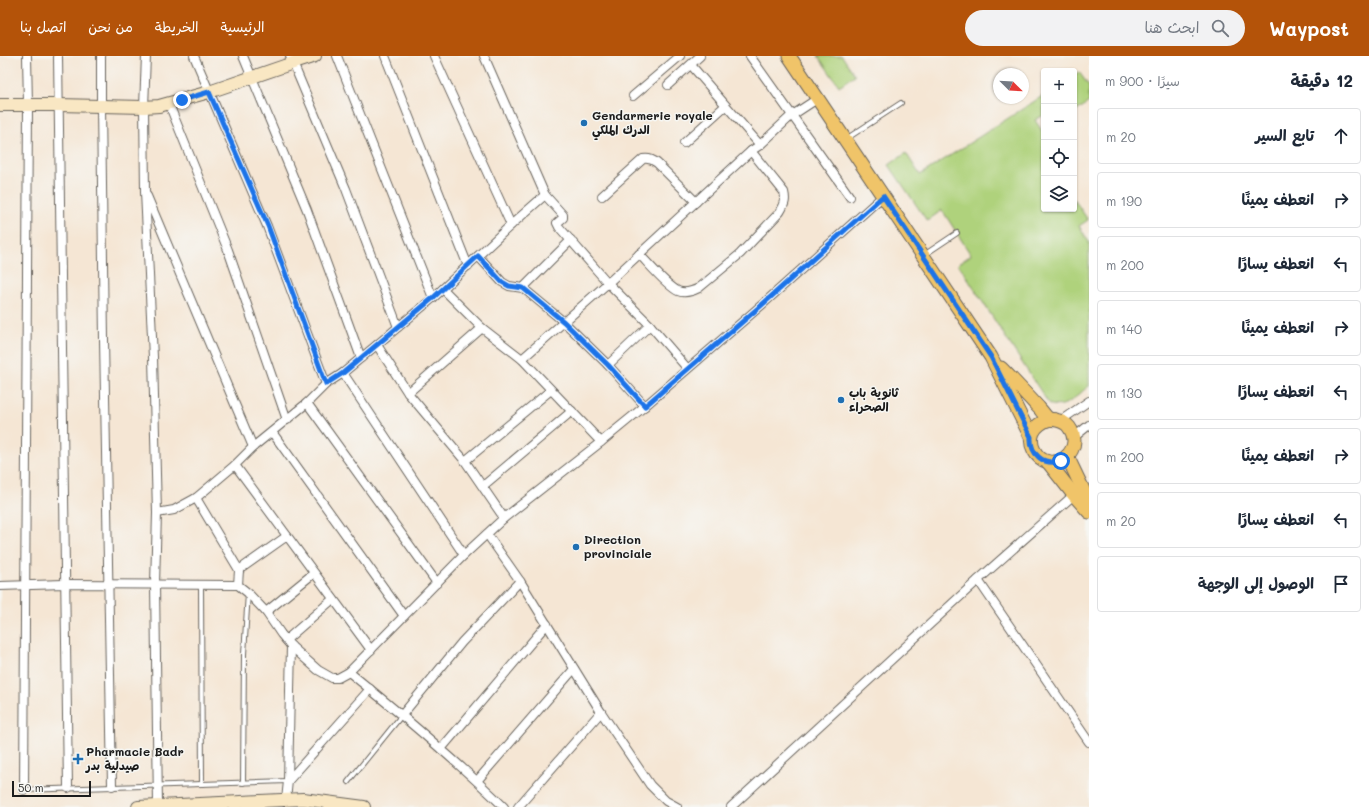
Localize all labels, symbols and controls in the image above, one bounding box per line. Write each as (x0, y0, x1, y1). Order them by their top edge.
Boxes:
search box (965, 10, 1245, 46)
text: Waypost (1269, 16, 1349, 41)
text: اتصل بنا (20, 17, 66, 36)
text: من نحن (88, 17, 133, 36)
text: الخريطة (155, 17, 199, 36)
text: الرئيسية (221, 17, 264, 36)
text: ابحث هنا (1144, 17, 1199, 37)
icon: search (1209, 17, 1231, 39)
north arrow (993, 68, 1029, 104)
map controls (1041, 68, 1077, 212)
button: + (1041, 68, 1077, 104)
text: 12 دقيقة (1291, 69, 1353, 91)
text: سيرًا · 900 m (1105, 72, 1180, 89)
route end (173, 91, 191, 109)
button: − (1041, 104, 1077, 140)
place label: Gendarmerie royale الدرك الملكي (592, 107, 713, 141)
marker: Gendarmerie royale الدرك الملكي (579, 118, 589, 128)
text: تابع السير (1255, 125, 1314, 145)
icon: ahead (1330, 125, 1352, 147)
text: 20 m (1106, 128, 1136, 145)
button: locate (1041, 140, 1077, 176)
button: layers (1041, 176, 1077, 212)
text: انعطف يمينًا (1242, 189, 1314, 209)
icon: right (1330, 189, 1352, 211)
text: 190 m (1106, 192, 1142, 209)
text: انعطف يسارًا (1238, 253, 1314, 273)
icon: left (1330, 253, 1352, 275)
text: 200 m (1106, 256, 1144, 273)
text: انعطف يمينًا (1242, 317, 1314, 337)
icon: right (1330, 317, 1352, 339)
text: 140 m (1106, 320, 1142, 337)
text: انعطف يسارًا (1238, 381, 1314, 401)
icon: left (1330, 381, 1352, 403)
place label: ثانوية باب الصحراء (849, 384, 900, 414)
text: 130 m (1106, 384, 1142, 401)
marker: ثانوية باب الصحراء (836, 395, 846, 405)
text: انعطف يمينًا (1242, 445, 1314, 465)
icon: right (1330, 445, 1352, 467)
text: 200 m (1106, 448, 1144, 465)
route start (1052, 452, 1070, 470)
text: انعطف يسارًا (1238, 509, 1314, 529)
icon: left (1330, 509, 1352, 531)
text: 20 m (1106, 512, 1136, 529)
place label: Direction provinciale (584, 531, 652, 561)
marker: Direction provinciale (571, 542, 581, 552)
text: الوصول إلى الوجهة (1198, 573, 1314, 593)
icon: arrive (1330, 573, 1352, 595)
place label: Pharmacie Badr صيدلية بدر (85, 743, 184, 773)
marker: Pharmacie Badr صيدلية بدر (73, 754, 83, 764)
scale bar (12, 779, 91, 798)
text: 50 m (18, 780, 44, 795)

